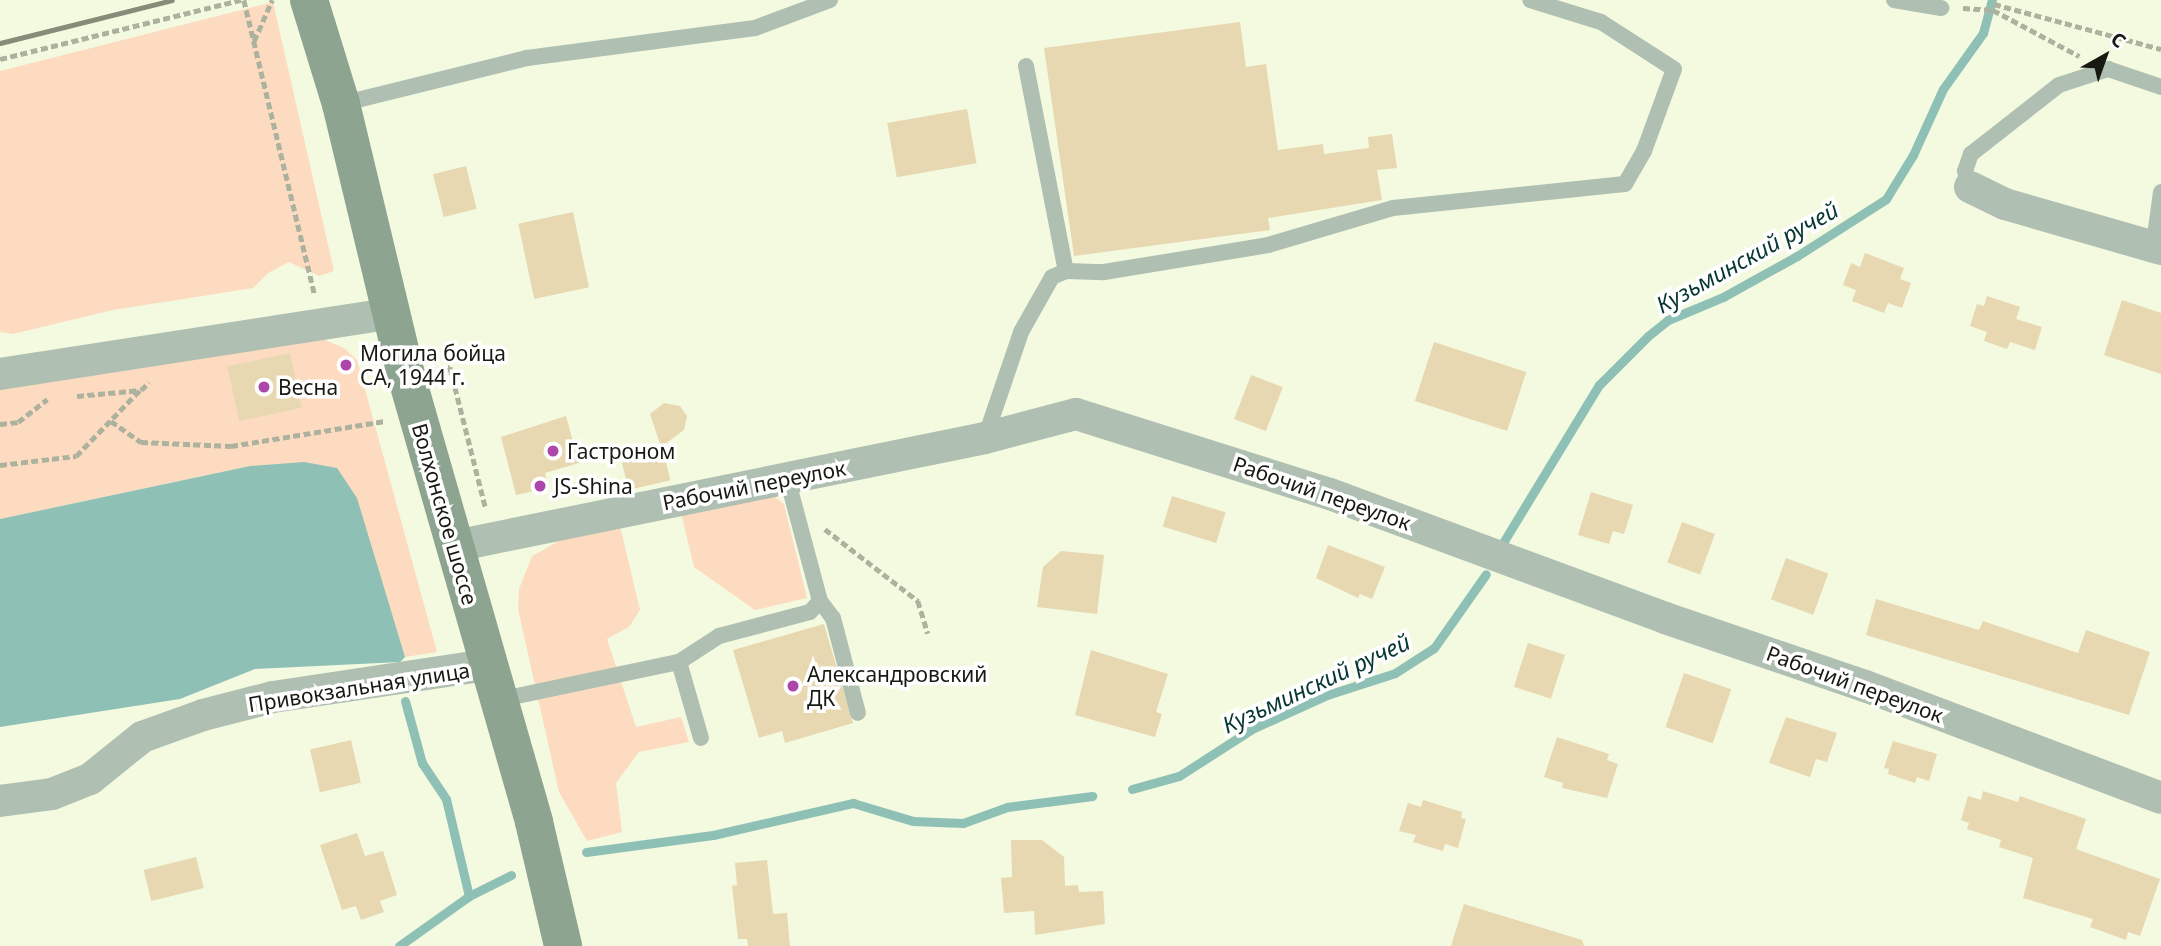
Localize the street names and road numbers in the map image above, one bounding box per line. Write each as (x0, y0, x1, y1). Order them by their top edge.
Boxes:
street label: Волхонское шоссе (407, 420, 483, 608)
street label: Рабочий переулок (1230, 451, 1414, 535)
street label: Рабочий переулок (660, 455, 848, 515)
street label: Рабочий переулок (1763, 640, 1947, 728)
street label: Привокзальная улица (246, 657, 472, 717)

